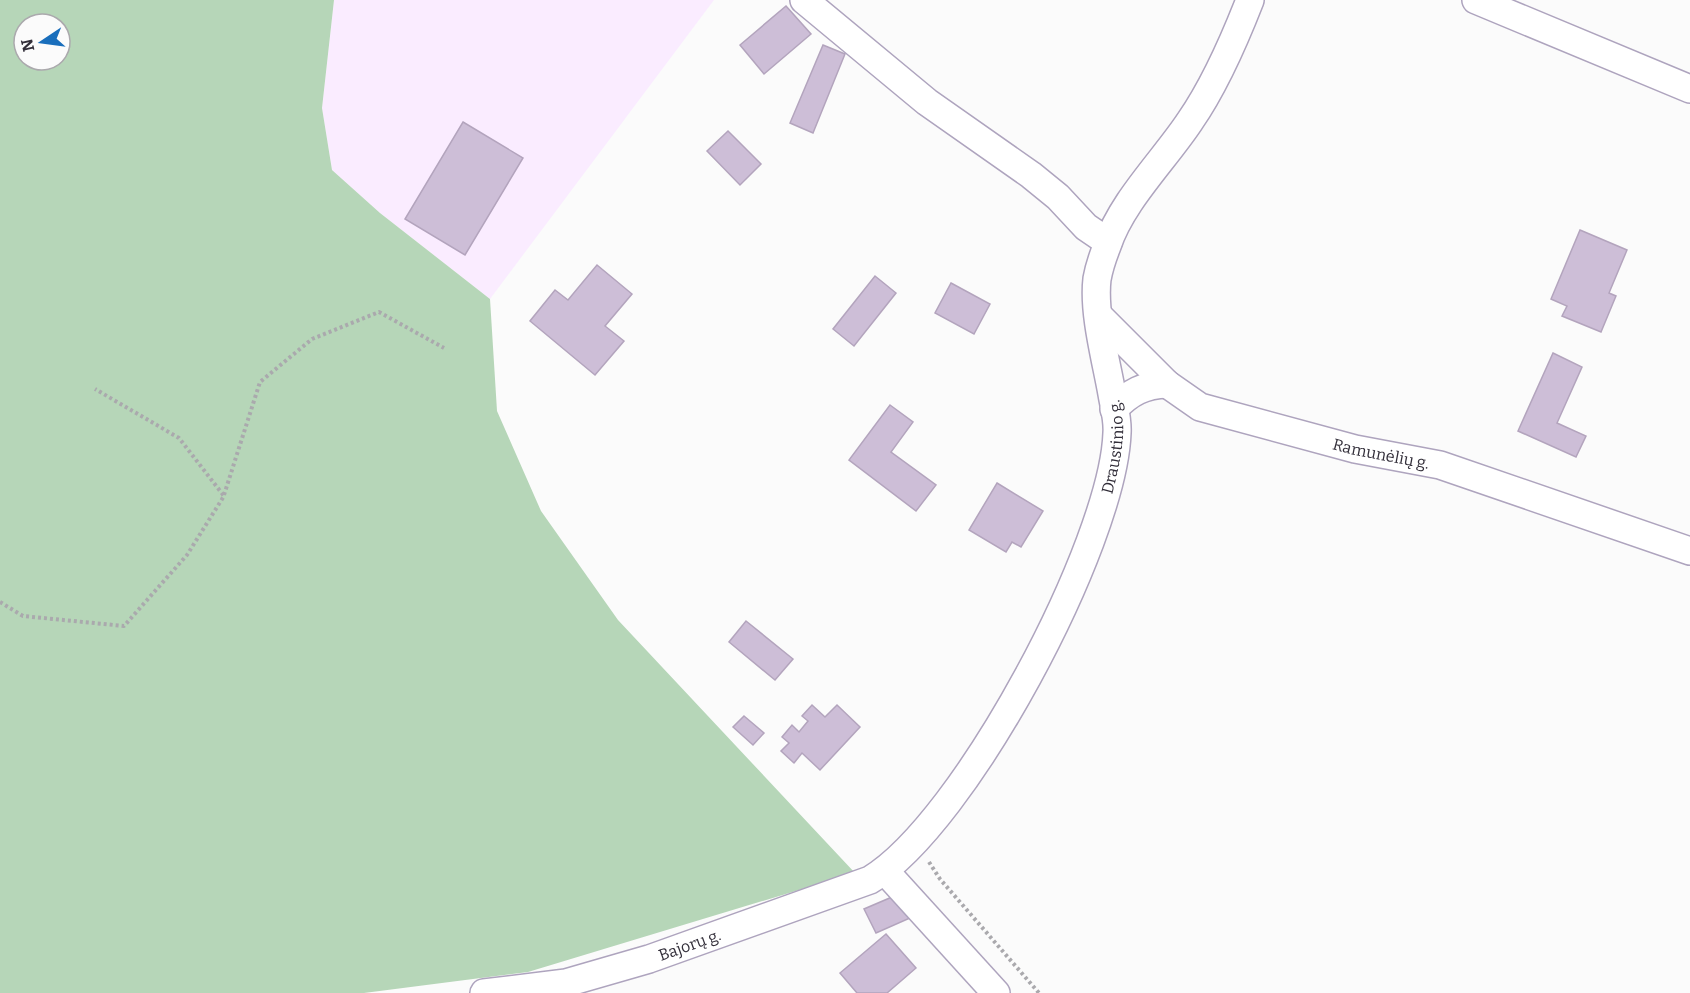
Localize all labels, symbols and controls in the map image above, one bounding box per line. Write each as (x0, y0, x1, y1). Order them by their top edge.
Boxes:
north arrow (12, 12, 72, 72)
text: N (17, 37, 39, 53)
street label: Draustinio g. (1097, 398, 1127, 496)
street label: Ramunėlių g. (1331, 434, 1431, 473)
street label: Bajorų g. (656, 925, 723, 965)

